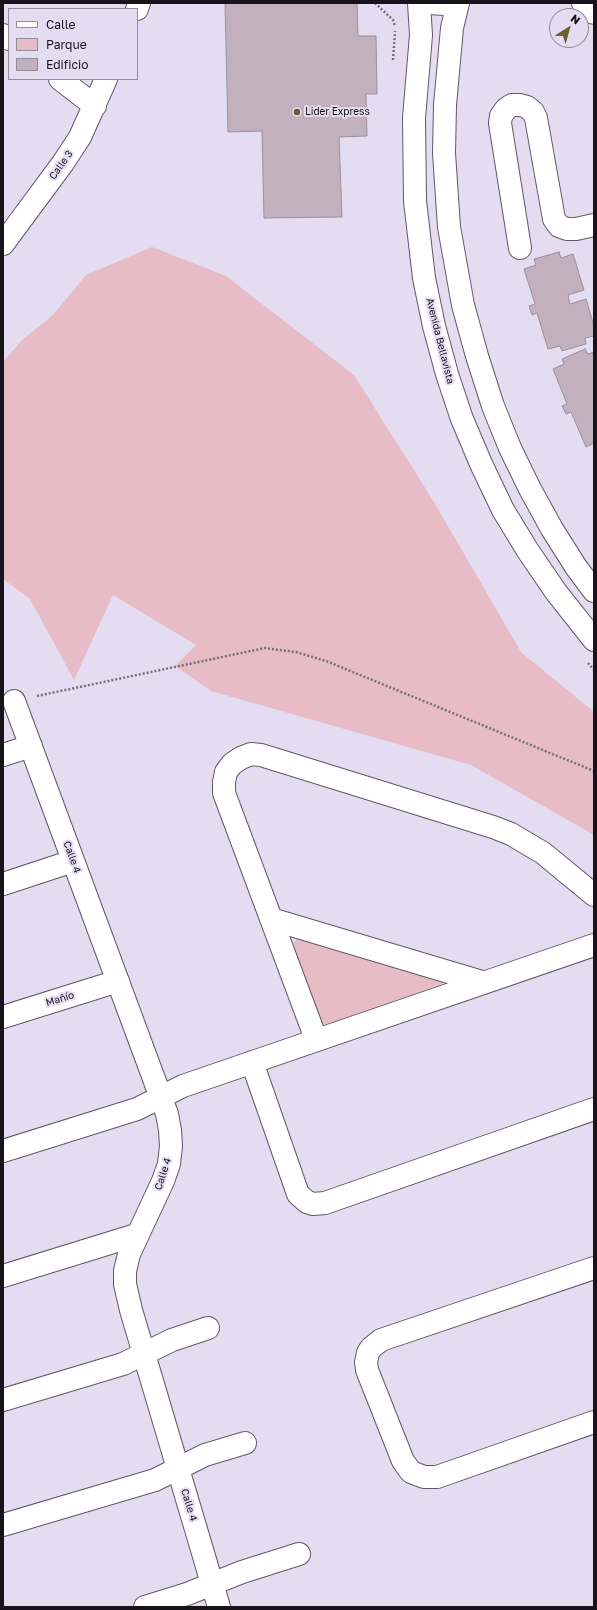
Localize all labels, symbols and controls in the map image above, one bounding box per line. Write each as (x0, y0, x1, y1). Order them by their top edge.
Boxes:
legend (8, 8, 138, 80)
north arrow (549, 8, 589, 48)
text: N (569, 11, 583, 27)
text: Calle (46, 17, 75, 32)
text: Parque (46, 37, 87, 52)
text: Edificio (46, 57, 88, 72)
place label: Lider Express (305, 106, 370, 118)
marker: Lider Express (292, 107, 302, 117)
street label: Calle 3 (47, 148, 75, 182)
street label: Avenida Bellavista (424, 297, 456, 385)
street label: Calle 4 (61, 839, 83, 875)
street label: Mañío (44, 989, 76, 1009)
street label: Calle 4 (152, 1156, 174, 1192)
street label: Calle 4 (178, 1487, 200, 1523)

